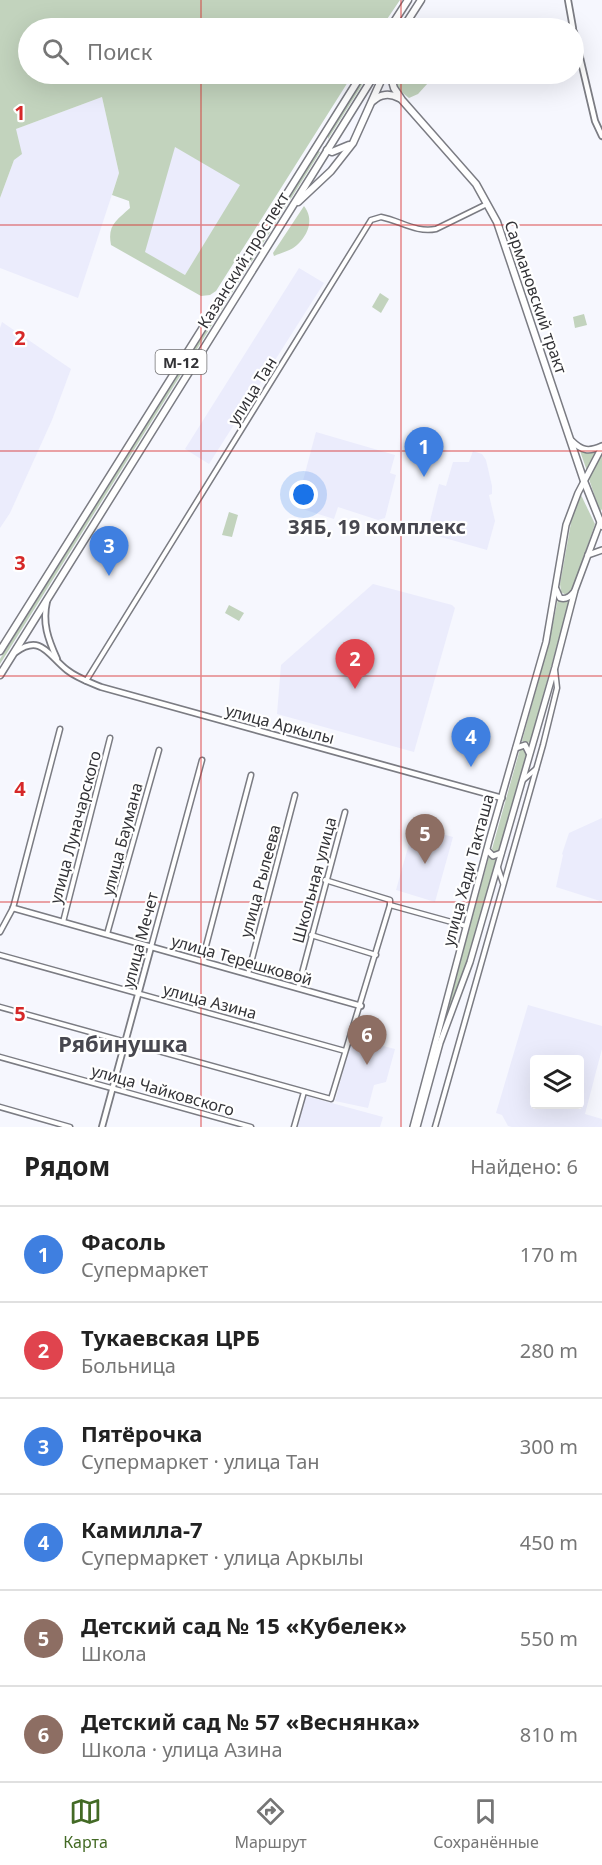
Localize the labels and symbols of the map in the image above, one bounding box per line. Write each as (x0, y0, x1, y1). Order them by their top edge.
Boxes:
text: 1 (14, 99, 26, 126)
street label: Казанский проспект (192, 187, 294, 332)
street label: Сармановский тракт (499, 217, 573, 377)
text: 2 (14, 324, 26, 351)
road number: М-12 (156, 350, 207, 374)
street label: улица Тан (222, 353, 282, 429)
pin: 1 (404, 428, 444, 477)
your location (289, 480, 318, 509)
district label: ЗЯБ, 19 комплекс (288, 513, 466, 540)
pin: 3 (90, 526, 128, 576)
text: 3 (14, 549, 26, 576)
pin: 2 (336, 640, 374, 689)
street label: улица Аркылы (223, 699, 337, 749)
pin: 4 (452, 718, 490, 767)
street label: улица Луначарского (44, 748, 106, 906)
text: 4 (14, 775, 26, 802)
street label: улица Баумана (96, 780, 148, 898)
street label: улица Хади Такташа (437, 791, 499, 949)
street label: Школьная улица (287, 814, 341, 946)
pin: 5 (406, 814, 444, 864)
street label: улица Рылеева (234, 822, 286, 940)
street label: улица Мечет (117, 889, 163, 990)
street label: улица Терешковой (169, 929, 315, 991)
street label: улица Азина (161, 978, 259, 1024)
text: 5 (14, 1000, 26, 1027)
pin: 6 (348, 1016, 386, 1065)
district label: Рябинушка (58, 1028, 188, 1058)
street label: улица Чайковского (89, 1059, 237, 1121)

